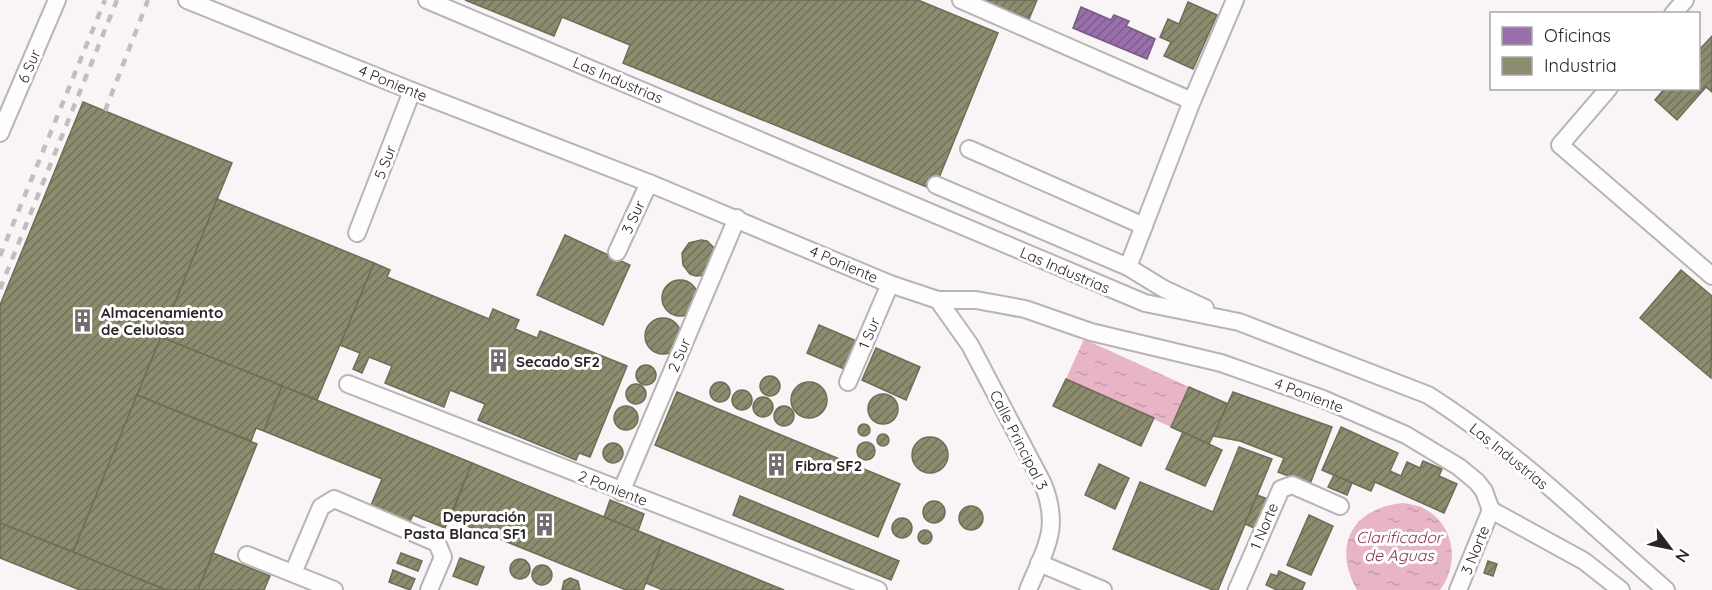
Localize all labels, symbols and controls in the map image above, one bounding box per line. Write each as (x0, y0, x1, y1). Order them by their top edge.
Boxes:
legend (1490, 12, 1700, 90)
text: Oficinas (1544, 24, 1611, 47)
street label: 6 Sur (13, 46, 45, 86)
street label: Las Industrias (570, 53, 666, 107)
text: Industria (1544, 54, 1617, 77)
street label: 4 Poniente (356, 61, 430, 105)
street label: 5 Sur (370, 142, 400, 182)
street label: 3 Sur (617, 197, 649, 237)
street label: 4 Poniente (807, 241, 881, 287)
street label: Las Industrias (1017, 243, 1113, 297)
place label: Almacenamiento de Celulosa (101, 303, 223, 339)
building icon: Almacenamiento de Celulosa (70, 308, 96, 334)
street label: 1 Sur (854, 314, 884, 352)
street label: 2 Sur (663, 335, 695, 375)
building icon: Secado SF2 (485, 348, 511, 374)
place label: Secado SF2 (516, 352, 600, 371)
street label: 4 Poniente (1272, 373, 1346, 417)
street label: Calle Principal 3 (986, 387, 1052, 493)
street label: Las Industrias (1466, 418, 1552, 494)
building icon: Fibra SF2 (764, 452, 790, 478)
place label: Fibra SF2 (795, 456, 862, 475)
street label: 2 Poniente (576, 466, 650, 510)
street label: 1 Norte (1246, 500, 1282, 552)
place label: Depuración Pasta Blanca SF1 (404, 507, 526, 543)
building icon: Depuración Pasta Blanca SF1 (531, 512, 557, 538)
north arrow (1640, 518, 1700, 578)
street label: 3 Norte (1457, 523, 1493, 577)
water label: Clarificador de Aguas (1356, 527, 1444, 565)
text: N (1671, 546, 1694, 566)

